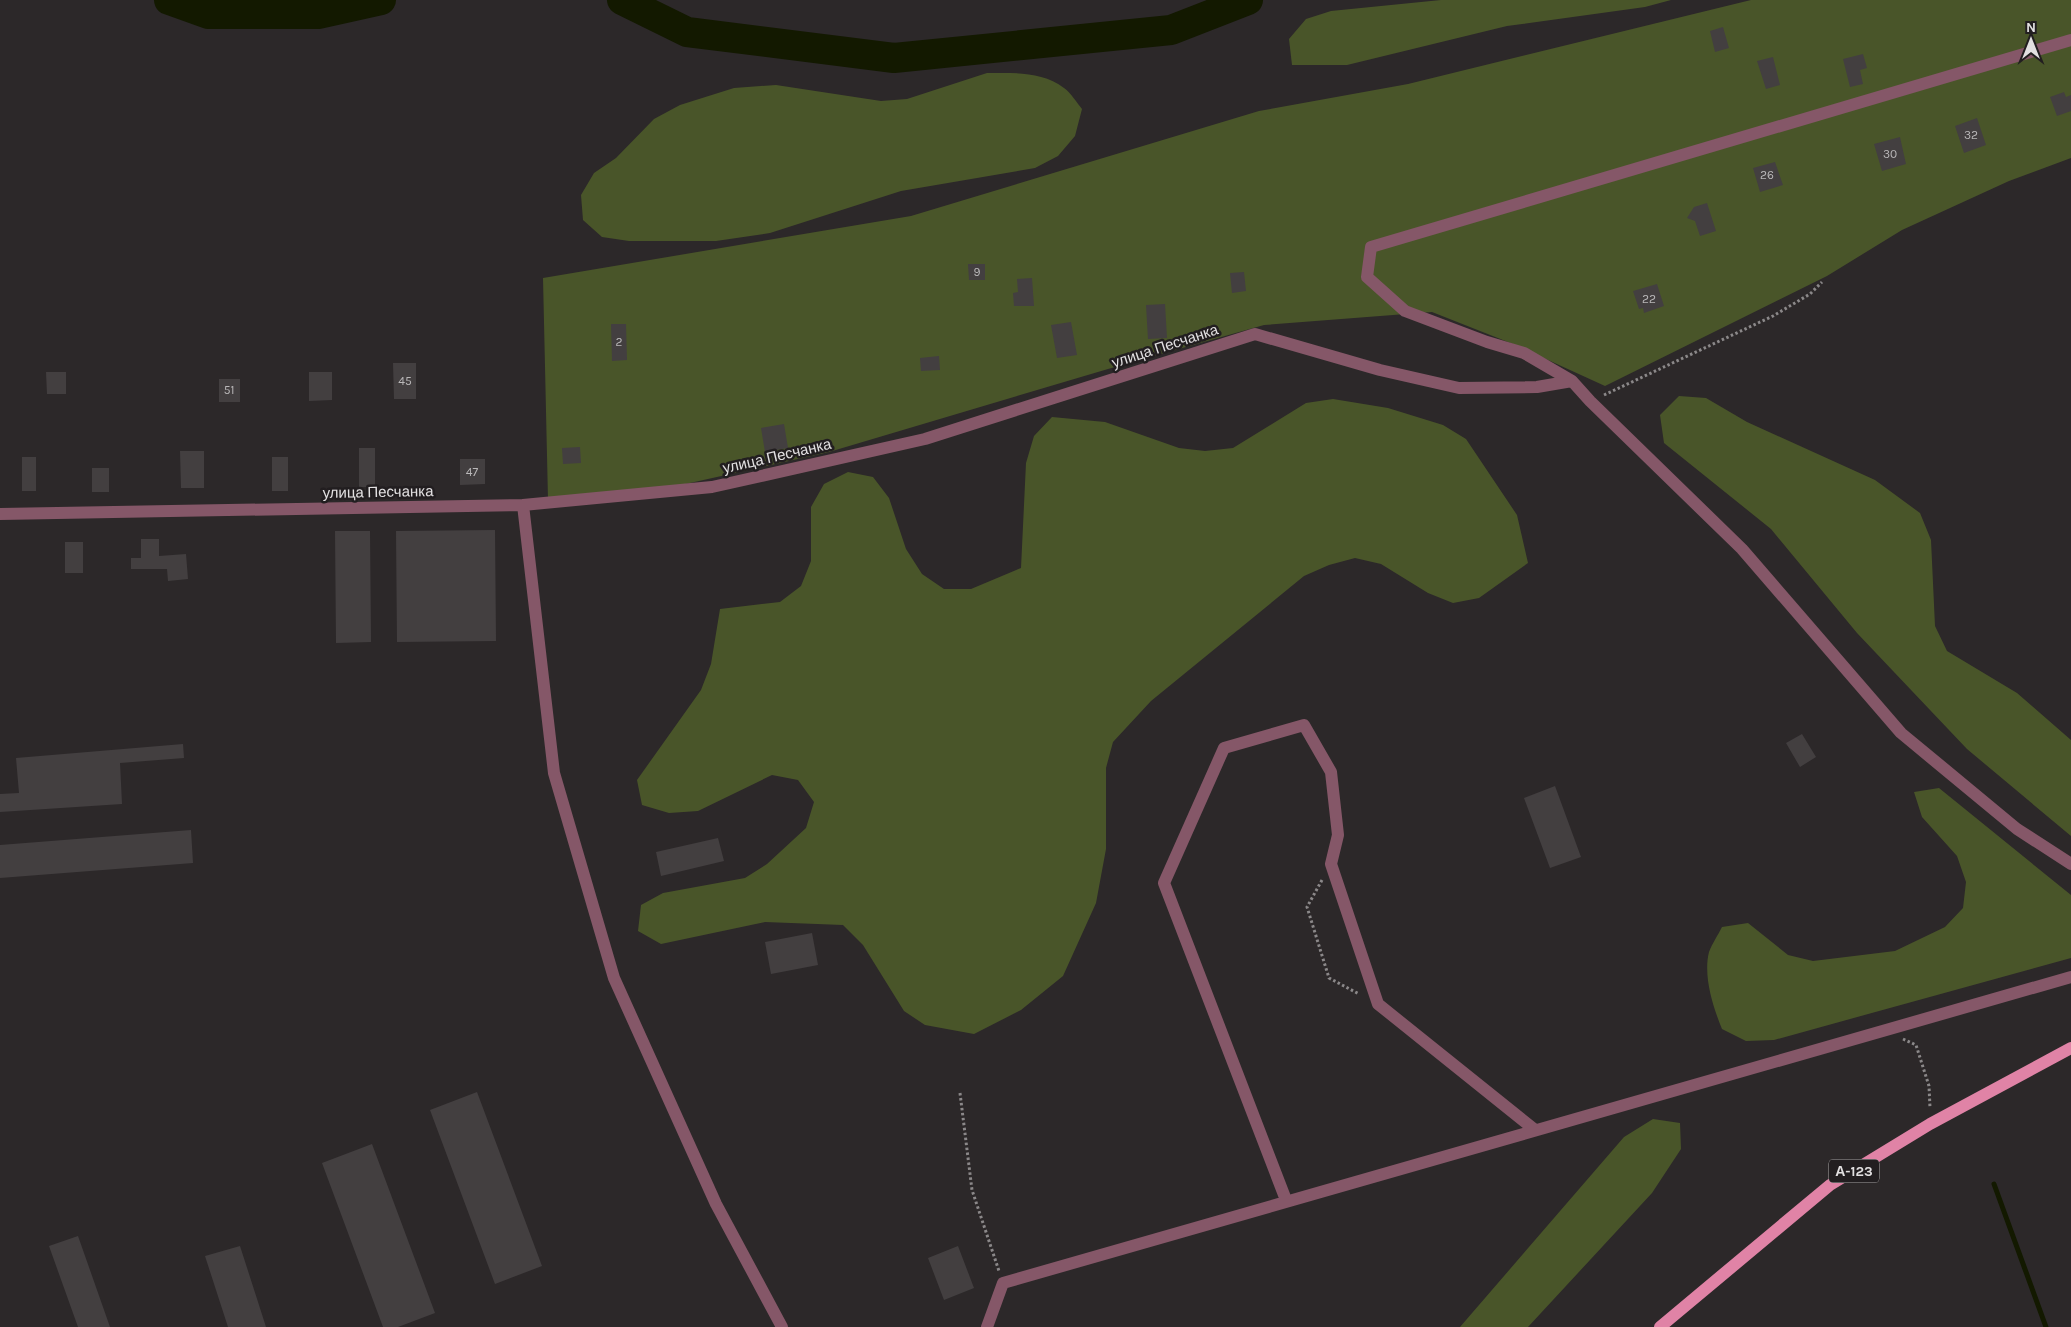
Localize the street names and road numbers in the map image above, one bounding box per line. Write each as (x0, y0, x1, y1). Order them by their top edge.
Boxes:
street label: улица Песчанка (1109, 320, 1221, 372)
street label: улица Песчанка (721, 435, 834, 477)
street label: улица Песчанка (322, 482, 434, 502)
road number: А-123 (1829, 1160, 1879, 1182)

